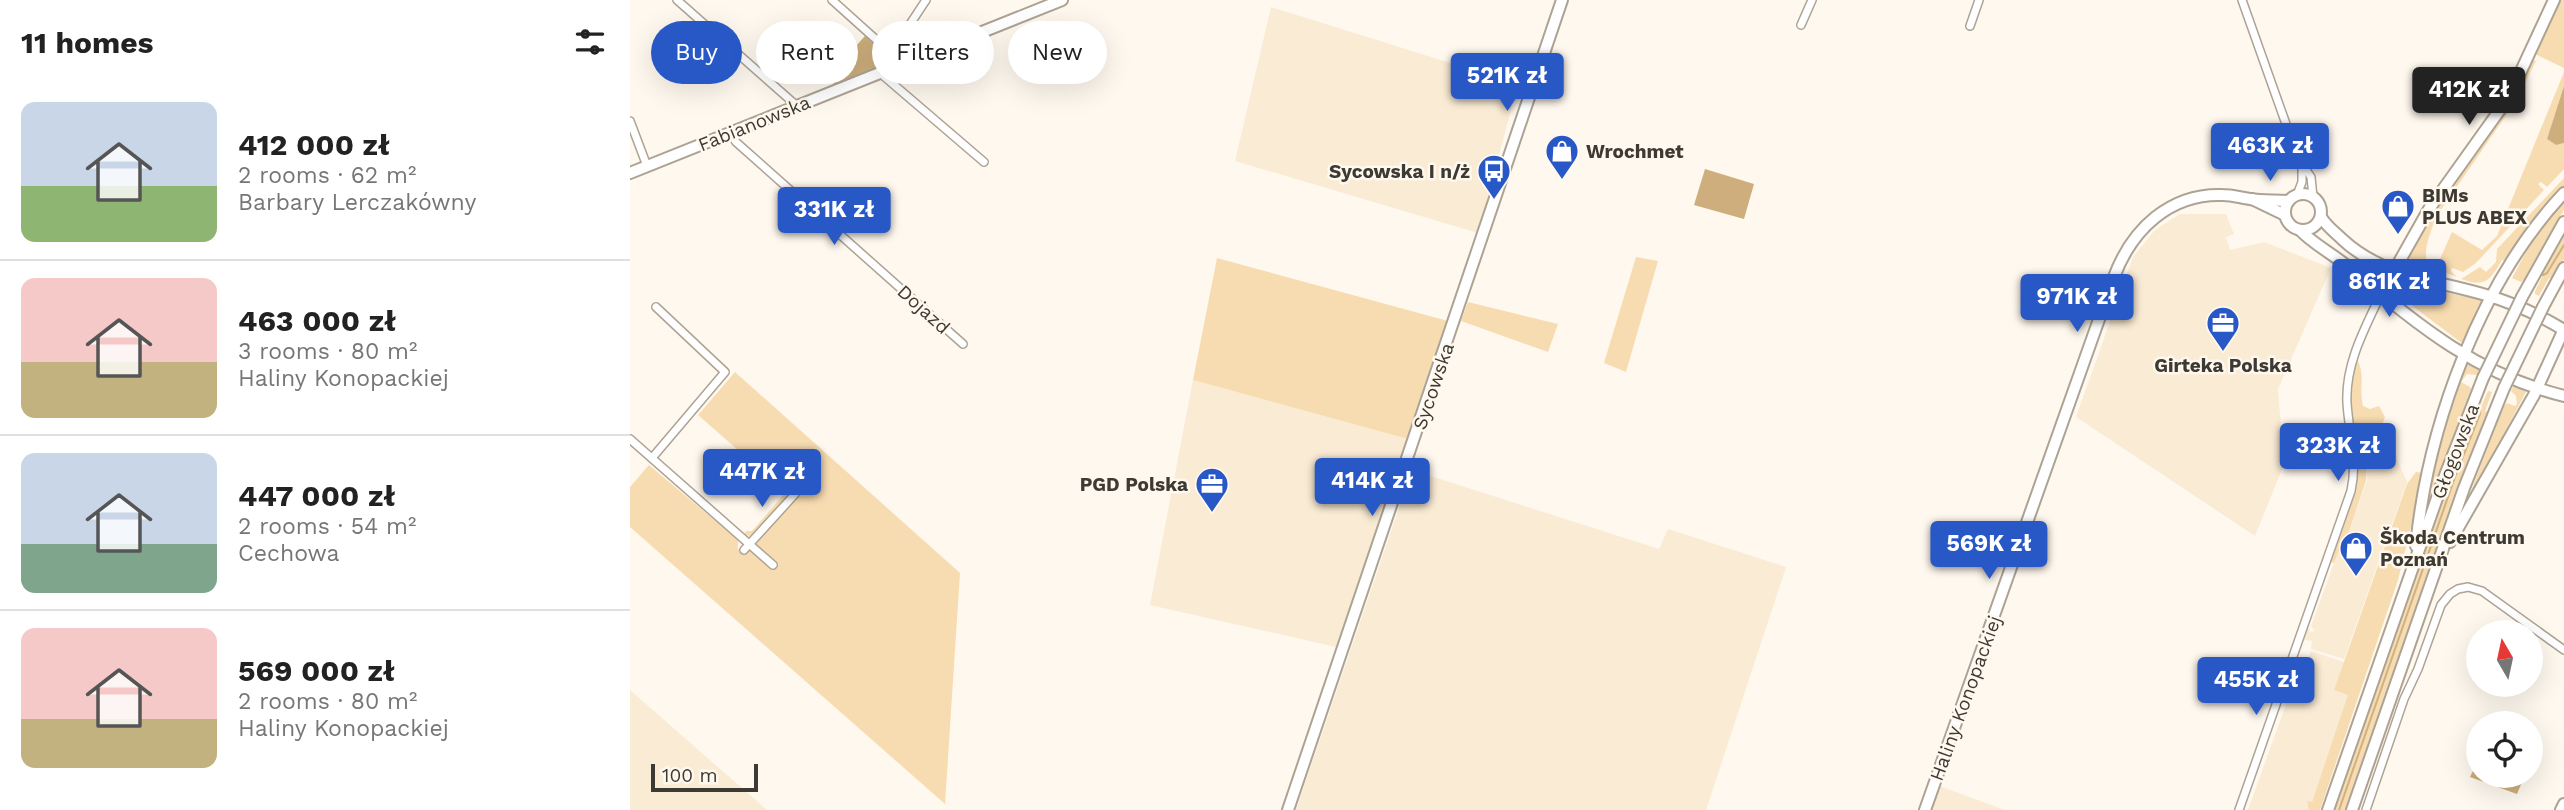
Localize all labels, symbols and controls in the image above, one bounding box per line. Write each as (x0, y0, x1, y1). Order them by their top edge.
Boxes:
chip: Buy (651, 21, 742, 84)
chip: Rent (756, 21, 858, 84)
chip: Filters (872, 21, 994, 84)
chip: New (1008, 21, 1107, 84)
icon: filters (571, 23, 609, 61)
text: 11 homes (21, 25, 154, 60)
pin: 521K zł (1442, 54, 1572, 113)
text: 521K zł (1467, 62, 1547, 89)
pin: 412K zł (2404, 68, 2534, 127)
text: 412K zł (2428, 76, 2510, 103)
street label: Fabianowska (695, 90, 814, 156)
pin: 463K zł (2205, 124, 2335, 183)
text: 412 000 zł (238, 127, 390, 162)
icon: home (77, 130, 161, 214)
shop icon: Wrochmet (1543, 132, 1581, 181)
text: 463K zł (2227, 132, 2313, 159)
place label: Wrochmet (1586, 140, 1684, 163)
bus stop icon: Sycowska I n/ż (1475, 152, 1513, 201)
place label: Sycowska I n/ż (1329, 160, 1470, 183)
text: 2 rooms · 62 m² (238, 162, 416, 189)
place label: BIMs PLUS ABEX (2422, 184, 2528, 229)
shop icon: BIMs PLUS ABEX (2379, 187, 2417, 236)
pin: 331K zł (769, 188, 899, 247)
text: Barbary Lerczakówny (238, 189, 476, 216)
text: 331K zł (794, 196, 874, 223)
pin: 861K zł (2324, 260, 2454, 319)
text: 861K zł (2348, 268, 2430, 295)
pin: 971K zł (2012, 274, 2142, 334)
street label: Dojazd (893, 280, 955, 339)
text: 971K zł (2037, 283, 2117, 310)
text: 463 000 zł (238, 303, 396, 338)
office icon: Girteka Polska (2204, 304, 2242, 353)
icon: home (77, 306, 161, 390)
text: 3 rooms · 80 m² (238, 338, 417, 365)
street label: Sycowska (1408, 340, 1459, 433)
place label: Girteka Polska (2154, 354, 2292, 377)
text: Haliny Konopackiej (238, 365, 449, 392)
street label: Głogowska (2427, 400, 2484, 502)
pin: 323K zł (2273, 424, 2403, 483)
text: 323K zł (2296, 432, 2380, 459)
pin: 447K zł (697, 449, 827, 509)
text: 447K zł (719, 458, 805, 485)
pin: 414K zł (1307, 458, 1437, 518)
office icon: PGD Polska (1193, 465, 1231, 514)
text: 414K zł (1331, 467, 1413, 494)
place label: PGD Polska (1080, 473, 1188, 496)
text: 447 000 zł (238, 478, 395, 513)
icon: home (77, 481, 161, 565)
text: 2 rooms · 54 m² (238, 513, 416, 540)
pin: 569K zł (1924, 522, 2054, 581)
place label: Škoda Centrum Poznań (2380, 526, 2525, 571)
shop icon: Škoda Centrum Poznań (2337, 529, 2375, 578)
text: 569K zł (1946, 530, 2032, 557)
text: Cechowa (238, 540, 340, 567)
street label: Haliny Konopackiej (1925, 612, 2006, 784)
north arrow (2466, 620, 2543, 696)
map controls (2466, 620, 2543, 788)
text: 569 000 zł (238, 653, 395, 688)
icon: home (77, 656, 161, 740)
pin: 455K zł (2191, 658, 2321, 717)
text: 455K zł (2213, 666, 2299, 693)
text: 2 rooms · 80 m² (238, 688, 417, 715)
button: locate (2466, 711, 2543, 788)
text: Haliny Konopackiej (238, 715, 449, 742)
scale bar (651, 761, 758, 793)
text: 100 m (662, 764, 718, 787)

